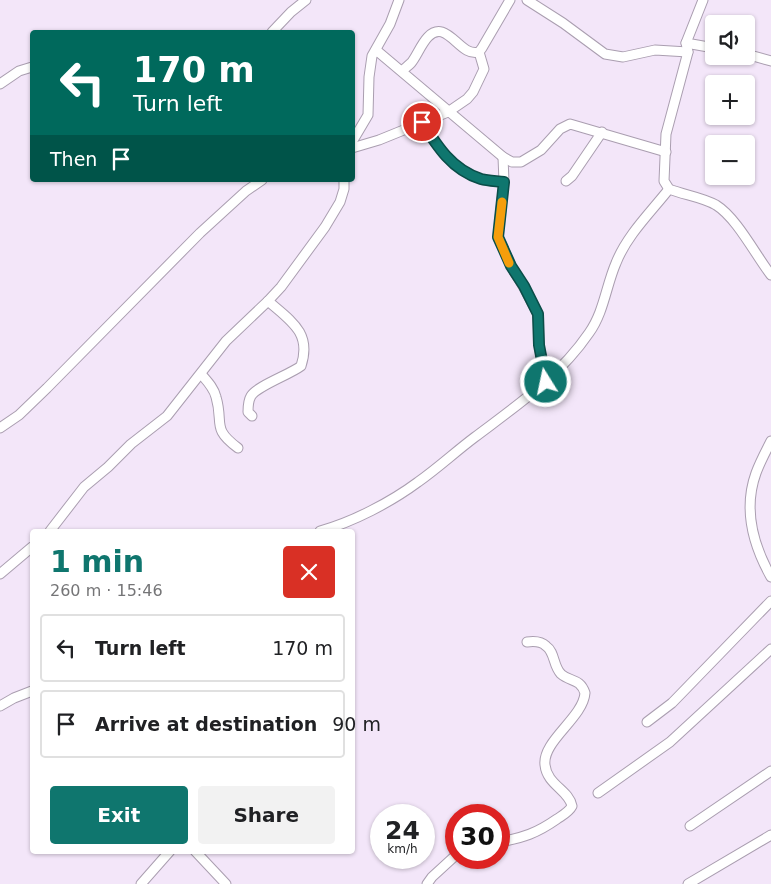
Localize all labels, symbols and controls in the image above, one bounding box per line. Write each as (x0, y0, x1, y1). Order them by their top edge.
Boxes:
map controls (705, 15, 755, 185)
button: sound (705, 15, 755, 65)
icon: left (50, 50, 115, 115)
text: 170 m (133, 50, 255, 90)
button: + (705, 75, 755, 125)
text: Turn left (133, 91, 222, 116)
pin (401, 101, 443, 143)
icon: arrive (408, 108, 436, 136)
button: − (705, 135, 755, 185)
icon: arrive (107, 145, 135, 173)
text: Then (50, 148, 97, 170)
position arrow (519, 355, 571, 407)
text: 1 min (50, 544, 144, 579)
button: close (283, 546, 335, 598)
text: 260 m · 15:46 (50, 581, 163, 600)
icon: left (52, 634, 80, 662)
text: Turn left (95, 637, 186, 659)
text: 170 m (272, 637, 333, 659)
icon: arrive (52, 710, 80, 738)
text: Arrive at destination (95, 713, 317, 735)
text: 90 m (332, 713, 381, 735)
button: Exit (50, 786, 188, 844)
button: Share (198, 786, 335, 844)
speed limit sign: 30 (445, 804, 510, 869)
text: 24 (385, 816, 420, 845)
text: km/h (387, 842, 418, 856)

